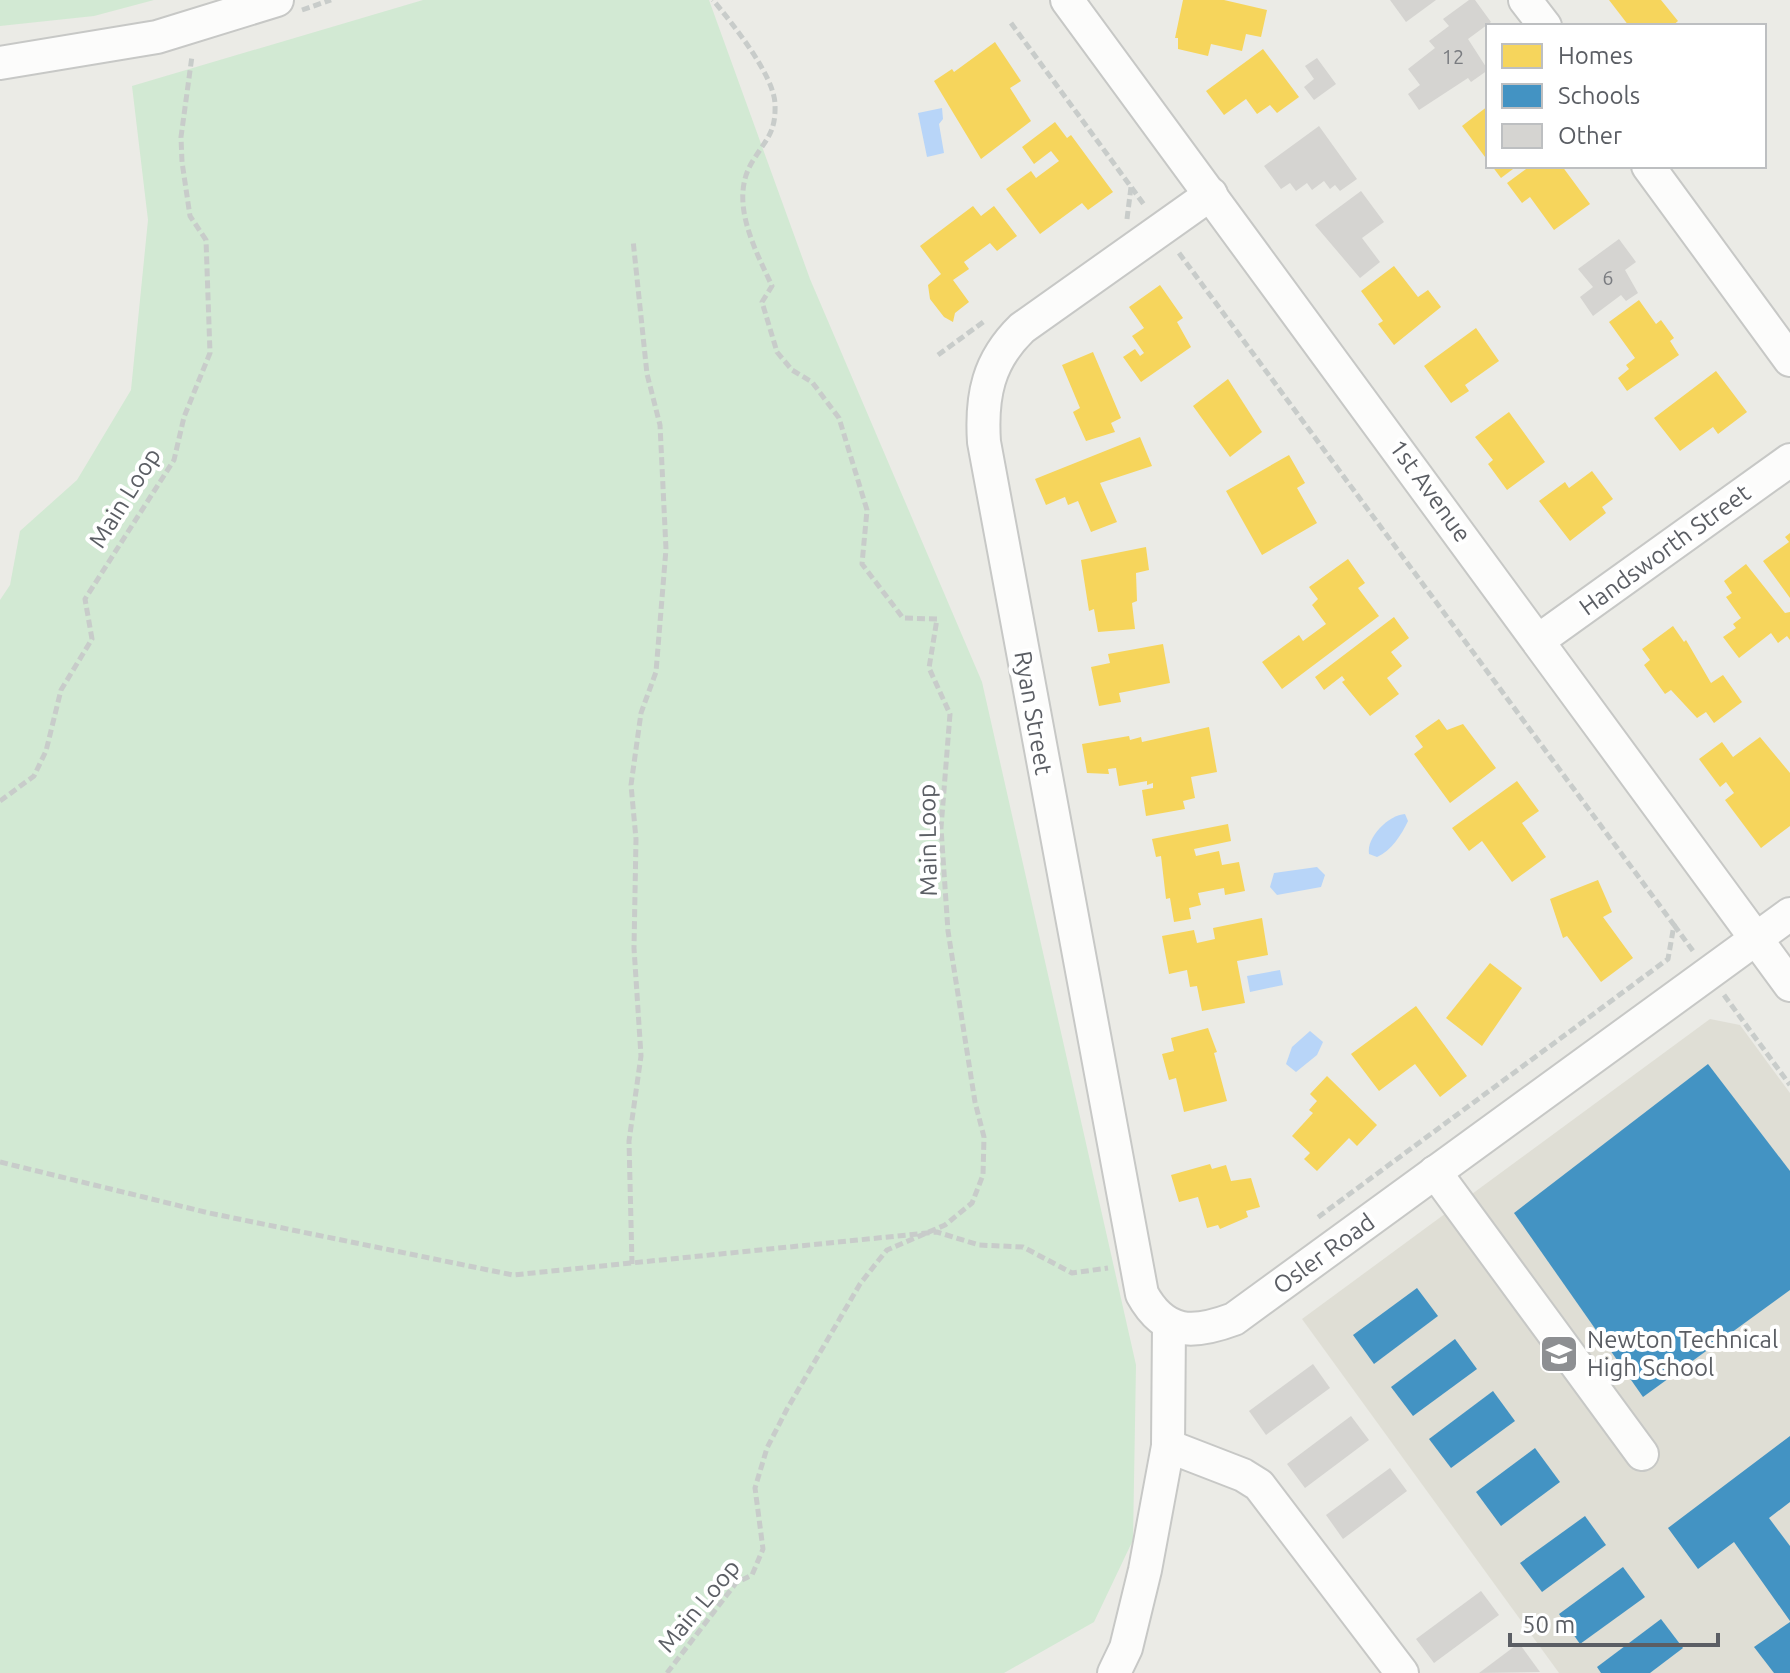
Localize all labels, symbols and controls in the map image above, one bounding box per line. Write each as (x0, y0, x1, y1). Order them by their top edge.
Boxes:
legend (1486, 24, 1766, 168)
text: Homes (1558, 42, 1633, 69)
house number: 12 (1442, 45, 1464, 68)
text: Schools (1558, 82, 1640, 109)
text: Other (1558, 122, 1622, 149)
house number: 6 (1602, 266, 1614, 289)
street label: 1st Avenue (1384, 434, 1477, 547)
street label: Main Loop (83, 443, 166, 553)
street label: Handsworth Street (1574, 478, 1756, 621)
street label: Ryan Street (1009, 649, 1058, 777)
street label: Main Loop (913, 784, 942, 897)
street label: Osler Road (1268, 1208, 1380, 1299)
place label: Newton Technical High School (1587, 1326, 1778, 1381)
school or university icon: Newton Technical High School (1538, 1333, 1580, 1375)
street label: Main Loop (652, 1554, 745, 1657)
scale bar (1510, 1597, 1718, 1647)
text: 50 m (1522, 1611, 1575, 1638)

